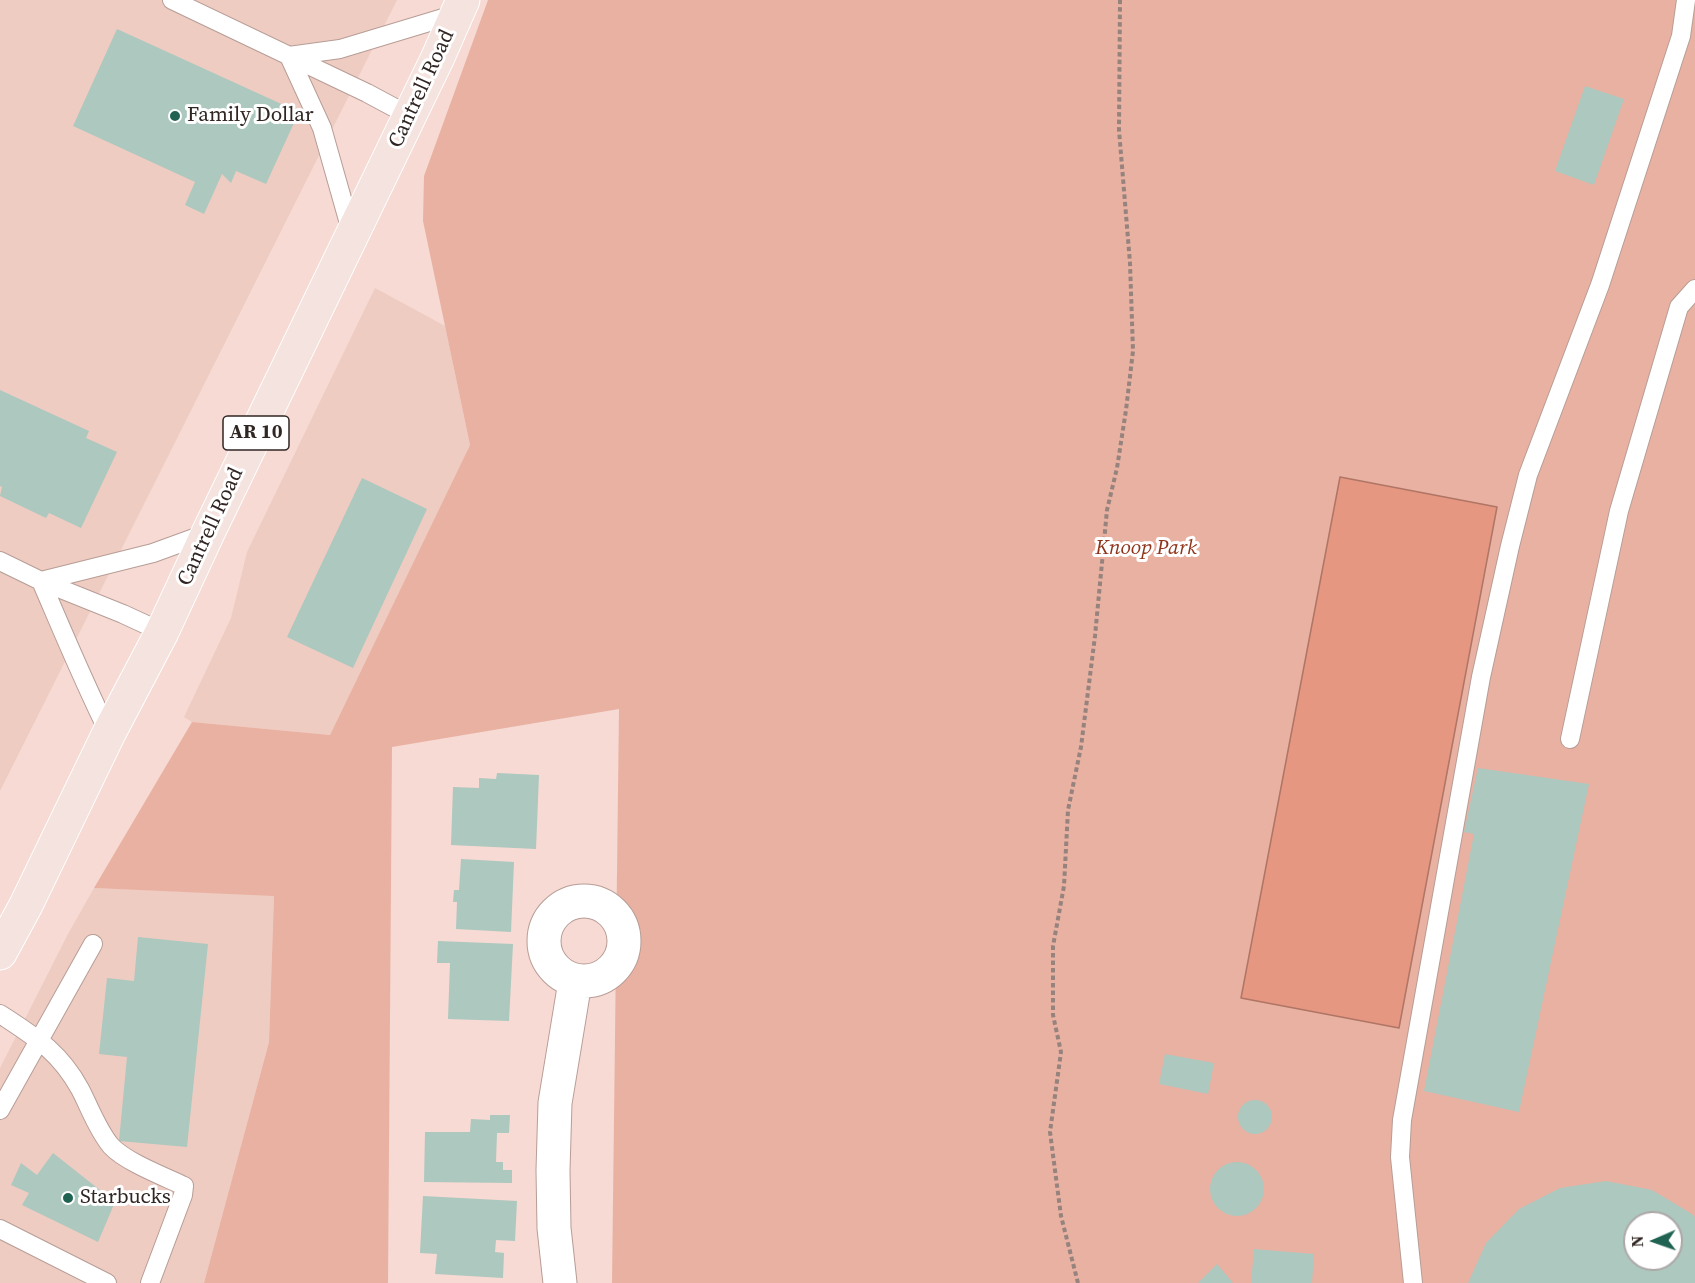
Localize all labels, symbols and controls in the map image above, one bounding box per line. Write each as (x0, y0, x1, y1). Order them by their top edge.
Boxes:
street label: Cantrell Road (384, 26, 460, 152)
place label: Family Dollar (187, 103, 314, 129)
marker: Family Dollar (168, 109, 182, 123)
road number: AR 10 (223, 416, 289, 450)
street label: Cantrell Road (173, 464, 249, 590)
park label: Knoop Park (1095, 536, 1197, 562)
place label: Starbucks (80, 1185, 171, 1211)
marker: Starbucks (61, 1191, 75, 1205)
north arrow (1623, 1211, 1683, 1271)
text: N (1626, 1235, 1648, 1248)

